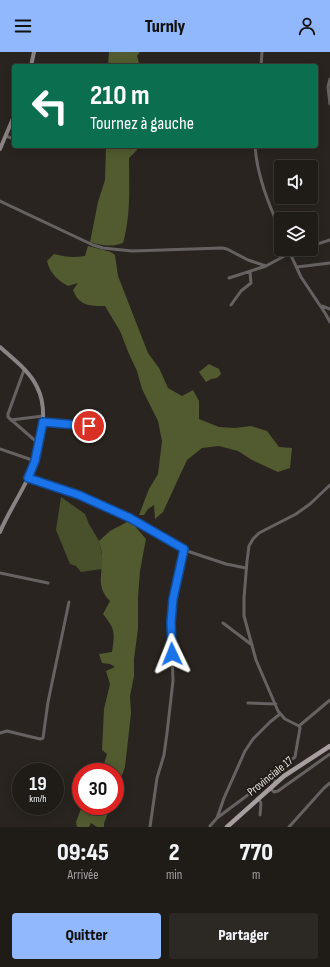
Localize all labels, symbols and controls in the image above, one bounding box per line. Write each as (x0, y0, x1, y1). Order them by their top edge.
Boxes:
icon: menu (12, 15, 34, 37)
icon: person (296, 15, 318, 37)
text: Turnly (145, 16, 185, 37)
text: 210 m (90, 79, 150, 112)
icon: left (24, 80, 76, 132)
text: Tournez à gauche (90, 113, 194, 134)
map controls (274, 160, 318, 256)
button: sound (274, 160, 318, 204)
button: layers (274, 212, 318, 256)
pin (72, 409, 106, 443)
icon: arrive (78, 415, 100, 437)
position arrow (151, 633, 193, 675)
street label: Provinciale 17 (244, 753, 296, 799)
speed limit sign: 30 (72, 763, 124, 815)
text: 19 (29, 772, 47, 796)
text: km/h (29, 793, 47, 805)
text: 09:45 (57, 838, 109, 867)
text: 2 (169, 838, 180, 867)
text: 770 (239, 838, 273, 867)
text: Arrivée (67, 867, 99, 883)
text: min (166, 867, 182, 883)
text: m (252, 867, 260, 883)
button: Quitter (12, 913, 161, 959)
button: Partager (169, 913, 318, 959)

